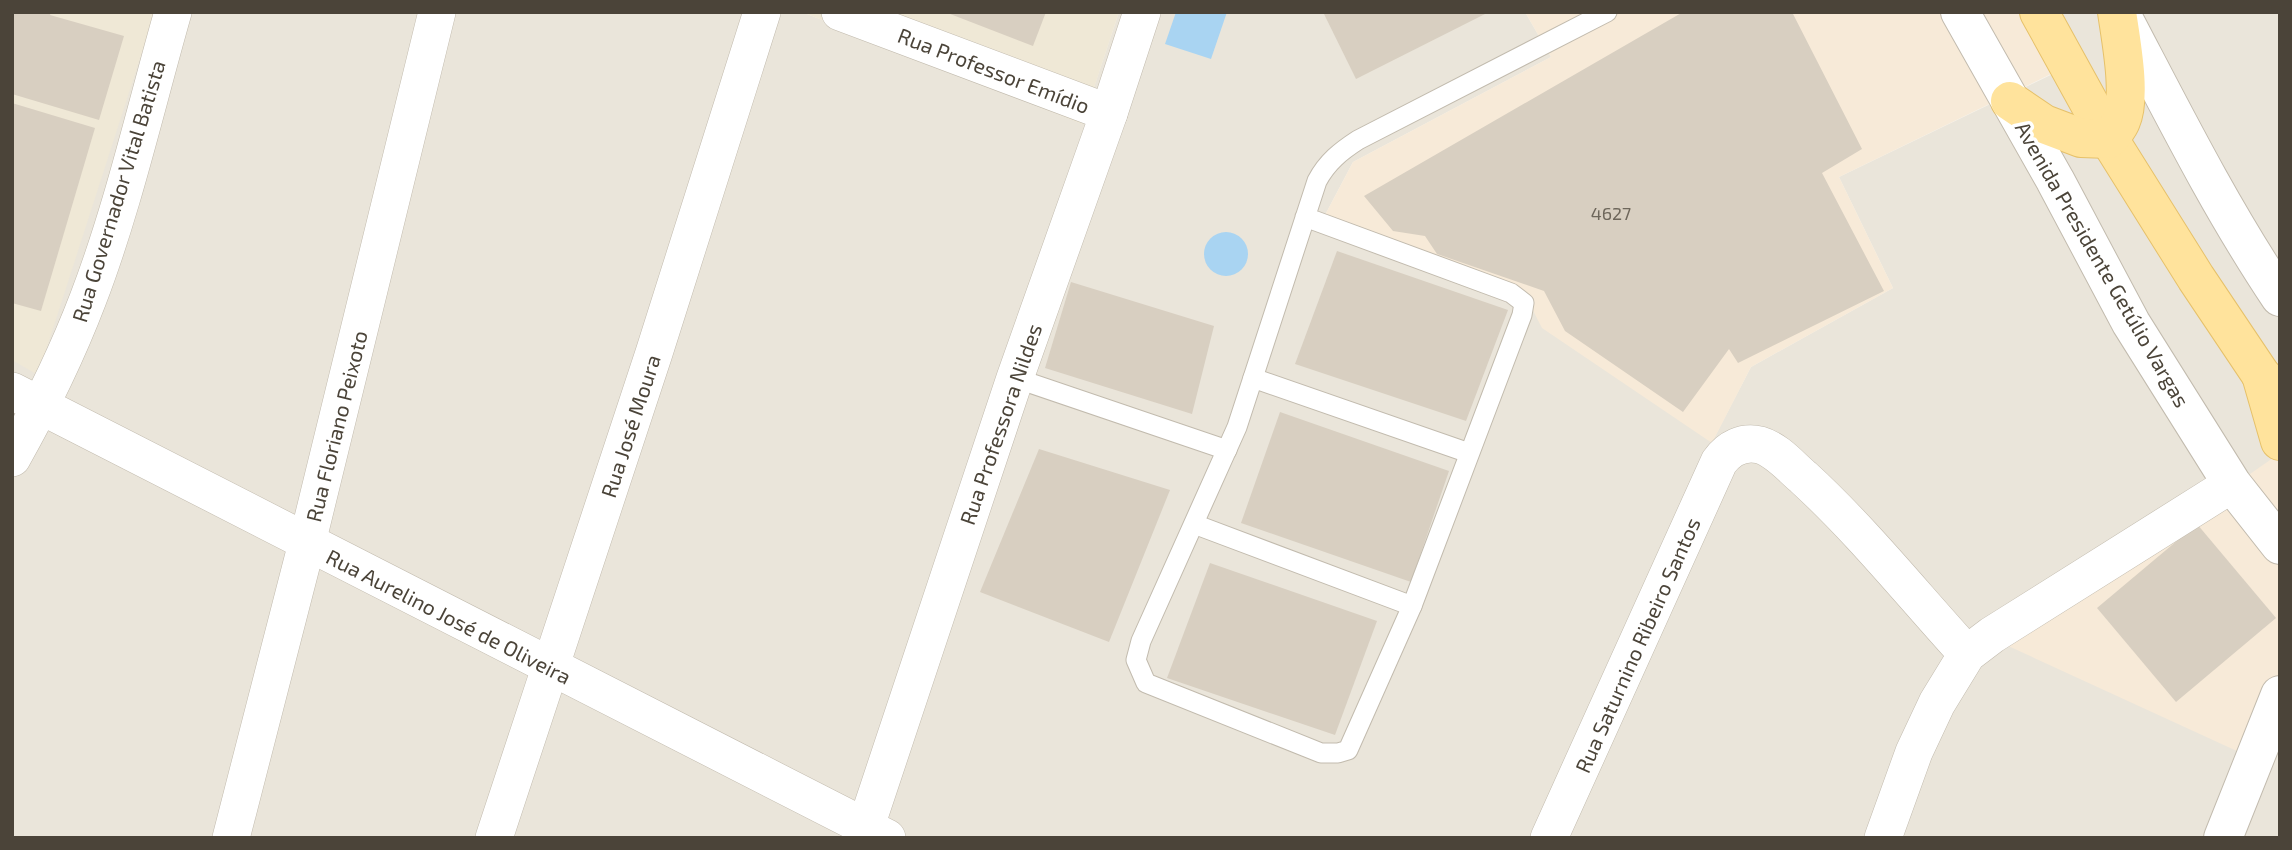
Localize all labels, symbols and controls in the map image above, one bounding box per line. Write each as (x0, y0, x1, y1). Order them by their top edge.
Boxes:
street label: Rua Professor Emídio (895, 22, 1093, 118)
street label: Rua Governador Vital Batista (66, 57, 170, 325)
street label: Avenida Presidente Getúlio Vargas (2011, 117, 2195, 411)
house number: 4627 (1591, 202, 1631, 224)
street label: Rua Professora Nildes (954, 320, 1046, 528)
street label: Rua Floriano Peixoto (300, 328, 372, 524)
street label: Rua José Moura (595, 351, 665, 501)
street label: Rua Saturnino Ribeiro Santos (1569, 514, 1705, 776)
street label: Rua Aurelino José de Oliveira (322, 543, 576, 689)

